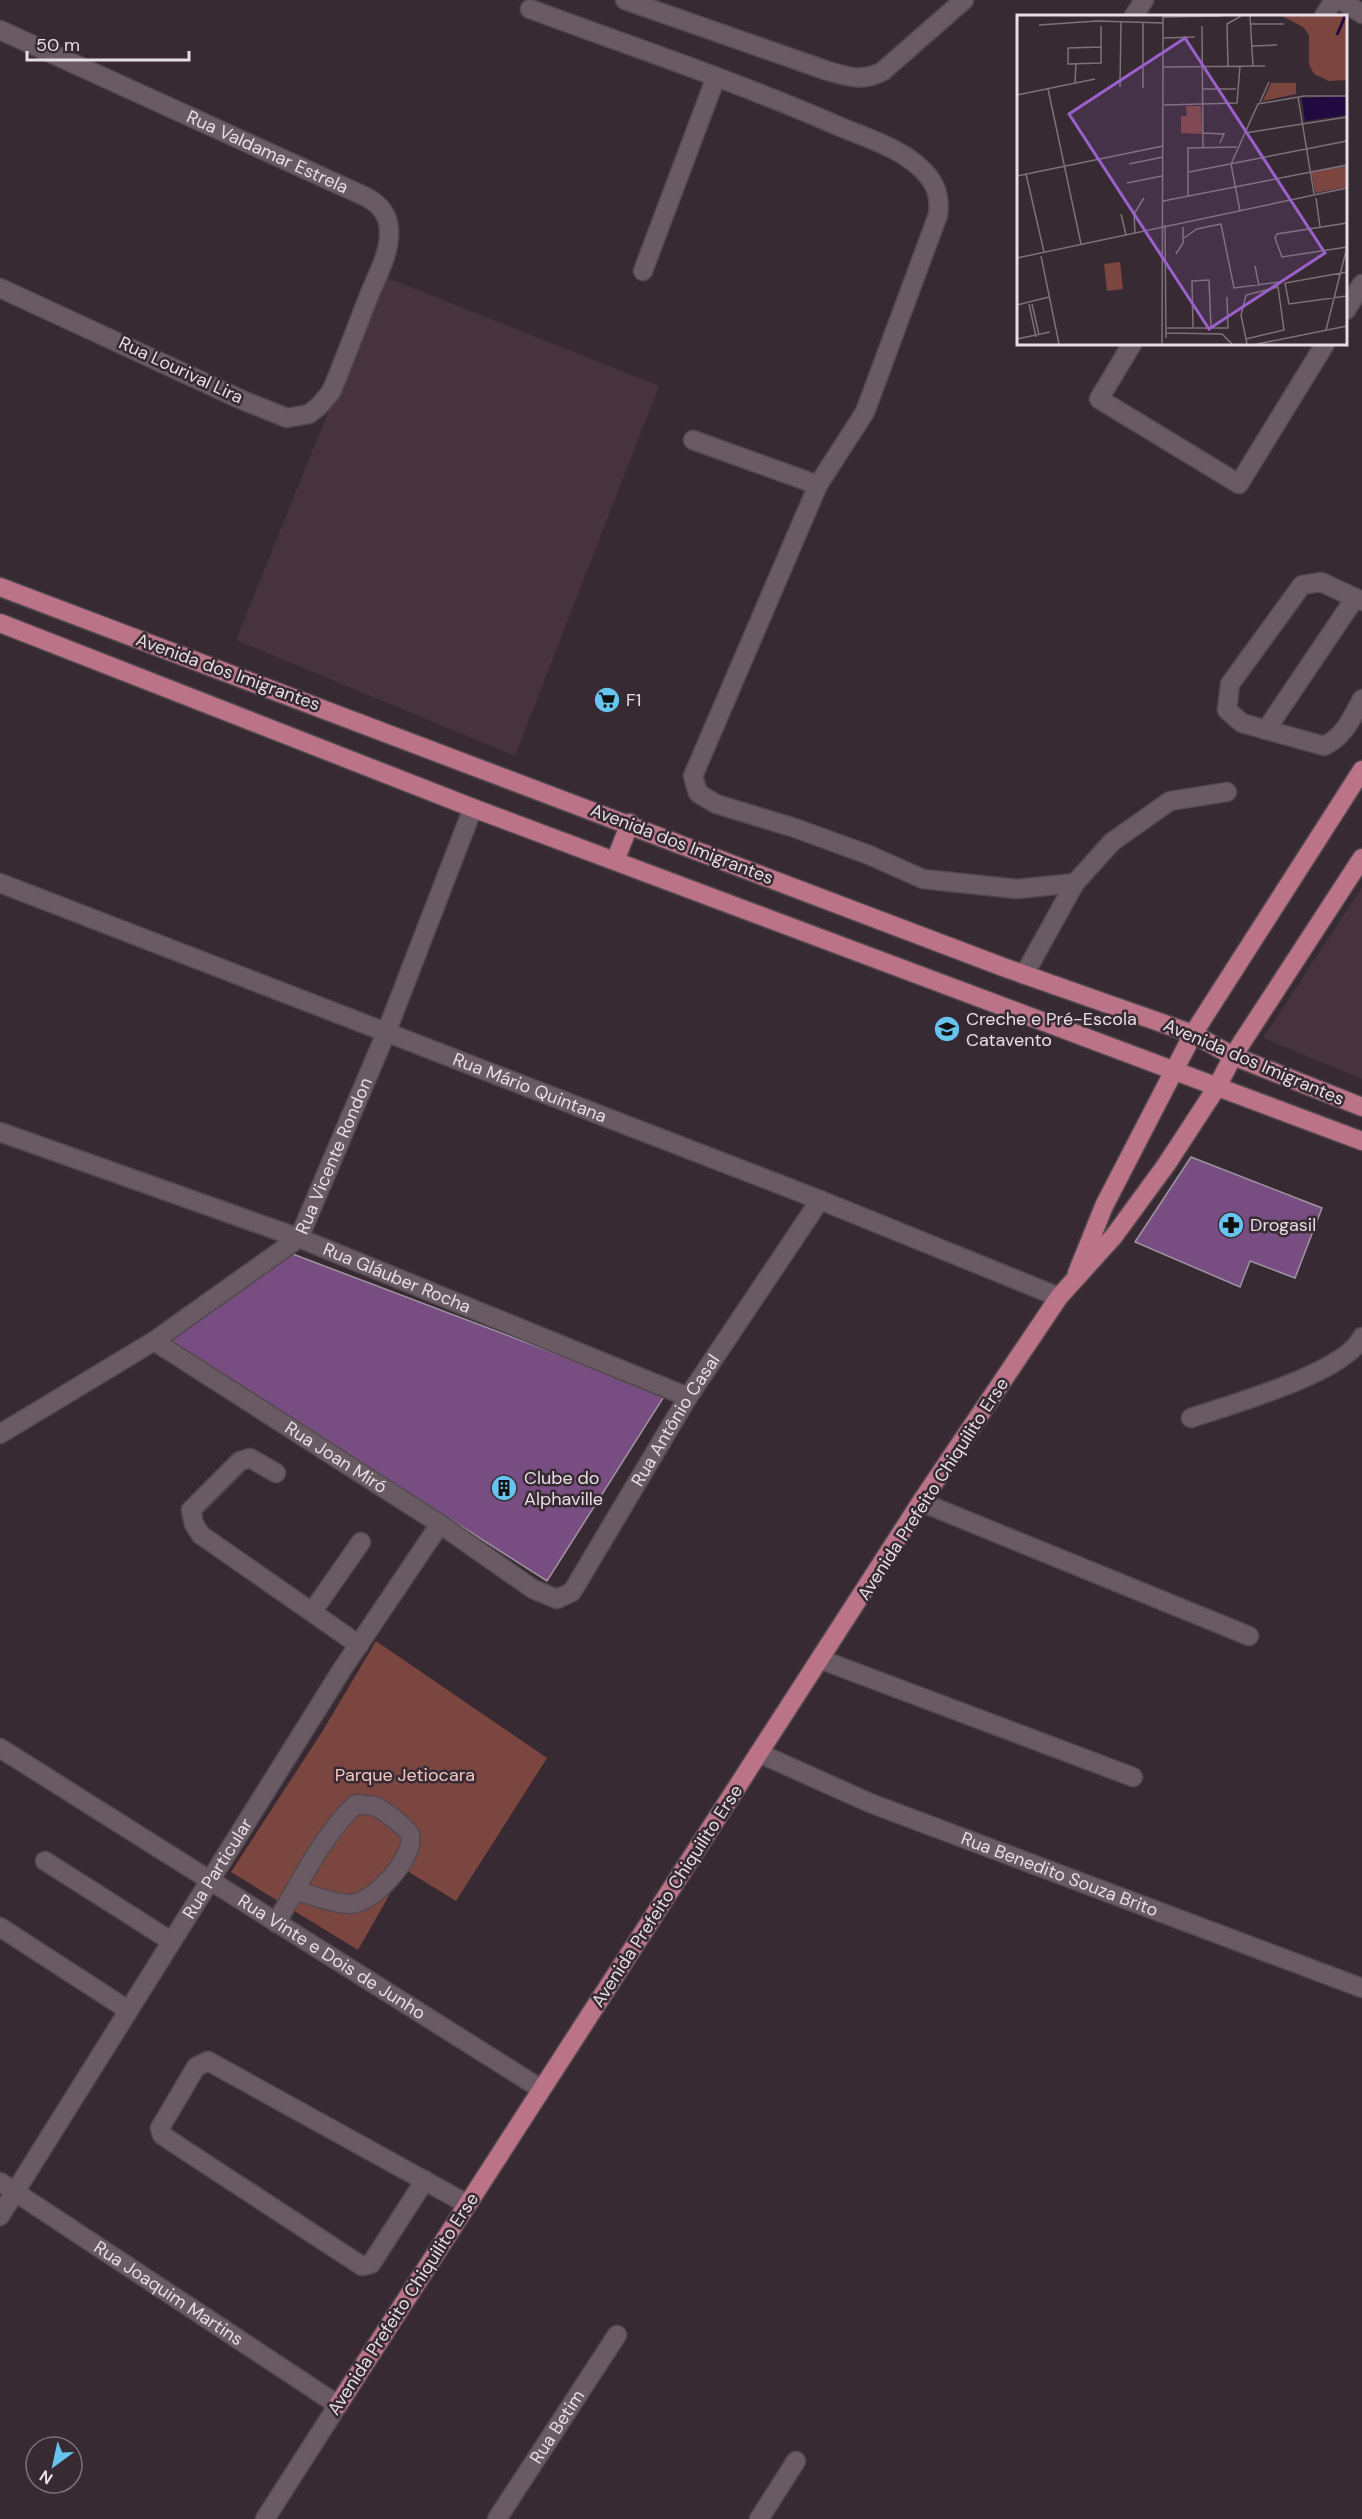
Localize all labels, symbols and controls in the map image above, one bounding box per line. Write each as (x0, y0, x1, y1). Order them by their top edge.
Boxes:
inset map (1017, 15, 1347, 345)
scale bar (27, 24, 189, 62)
text: 50 m (36, 33, 80, 57)
street label: Rua Valdamar Estrela (183, 105, 352, 199)
street label: Rua Lourival Lira (115, 331, 247, 409)
street label: Avenida dos Imigrantes (133, 628, 323, 716)
supermarket icon: F1 (592, 685, 622, 715)
place label: F1 (626, 688, 641, 712)
street label: Avenida dos Imigrantes (587, 798, 777, 890)
place label: Creche e Pré-Escola Catavento (966, 1007, 1137, 1052)
street label: Avenida dos Imigrantes (1160, 1013, 1348, 1111)
school or university icon: Creche e Pré-Escola Catavento (932, 1014, 962, 1044)
street label: Rua Mário Quintana (449, 1047, 610, 1128)
street label: Rua Vicente Rondon (290, 1074, 378, 1238)
pharmacy icon: Drogasil (1216, 1210, 1246, 1240)
place label: Drogasil (1250, 1213, 1316, 1237)
street label: Rua Gláuber Rocha (319, 1237, 474, 1319)
street label: Rua Antônio Casal (626, 1350, 725, 1491)
street label: Avenida Prefeito Chiquilito Erse (852, 1373, 1014, 1605)
street label: Rua Joan Miró (280, 1416, 392, 1499)
place label: Clube do Alphaville (524, 1466, 603, 1511)
building icon: Clube do Alphaville (489, 1473, 519, 1503)
park label: Parque Jetiocara (335, 1763, 475, 1787)
street label: Avenida Prefeito Chiquilito Erse (586, 1780, 748, 2012)
street label: Rua Particular (177, 1813, 258, 1923)
street label: Rua Benedito Souza Brito (958, 1826, 1162, 1922)
street label: Rua Vinte e Dois de Junho (233, 1889, 430, 2025)
street label: Avenida Prefeito Chiquilito Erse (322, 2188, 484, 2420)
street label: Rua Joaquim Martins (89, 2235, 248, 2351)
street label: Rua Betim (524, 2385, 590, 2469)
north arrow (24, 2435, 84, 2495)
text: N (35, 2465, 57, 2489)

